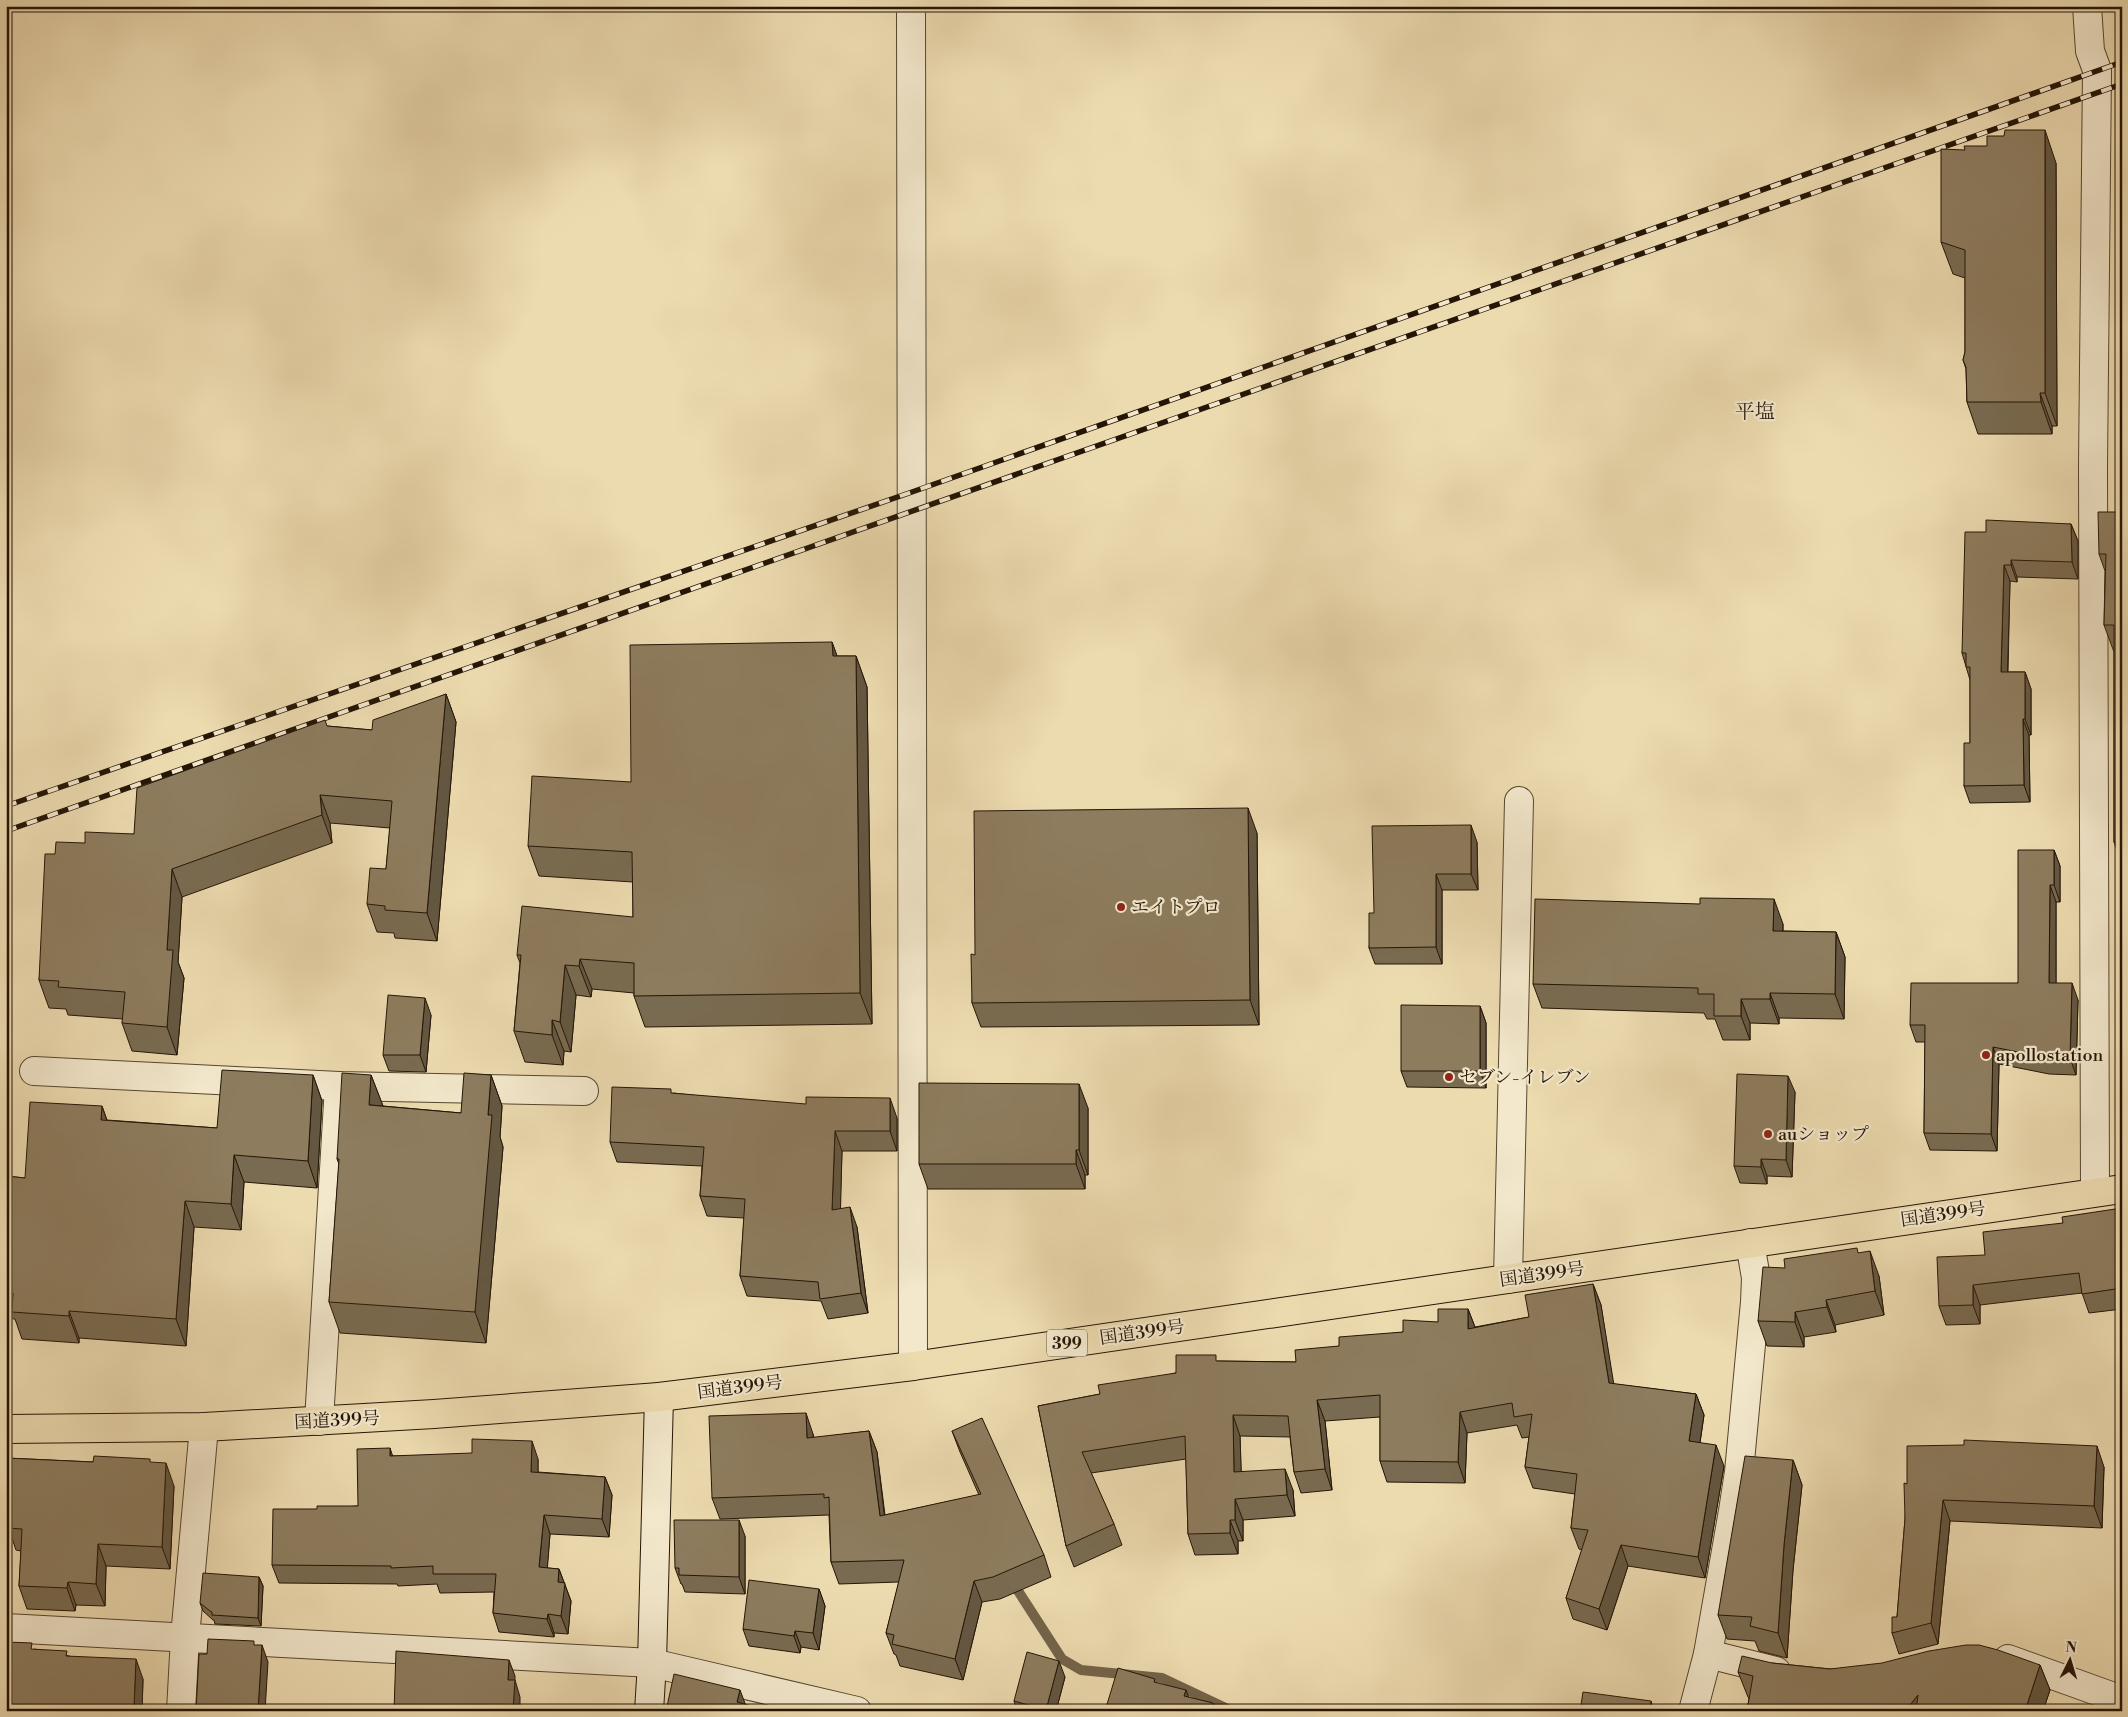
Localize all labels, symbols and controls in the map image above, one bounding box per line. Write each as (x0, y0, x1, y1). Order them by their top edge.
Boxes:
district label: 平塩 (1735, 400, 1775, 425)
place label: エイトプロ (1131, 896, 1220, 919)
marker: エイトプロ (1115, 901, 1127, 913)
place label: apollostation (1996, 1044, 2104, 1067)
marker: apollostation (1980, 1049, 1992, 1061)
place label: セブン-イレブン (1459, 1066, 1591, 1089)
marker: セブン-イレブン (1443, 1071, 1455, 1083)
place label: auショップ (1778, 1123, 1869, 1146)
marker: auショップ (1762, 1128, 1774, 1140)
street label: 国道399号 (1899, 1197, 1987, 1232)
street label: 国道399号 (1498, 1257, 1586, 1292)
street label: 国道399号 (1098, 1315, 1186, 1350)
road number: 399 (1047, 1330, 1087, 1356)
street label: 国道399号 (696, 1371, 784, 1404)
street label: 国道399号 (294, 1407, 380, 1434)
north arrow (2046, 1634, 2096, 1684)
text: N (2065, 1639, 2077, 1657)

